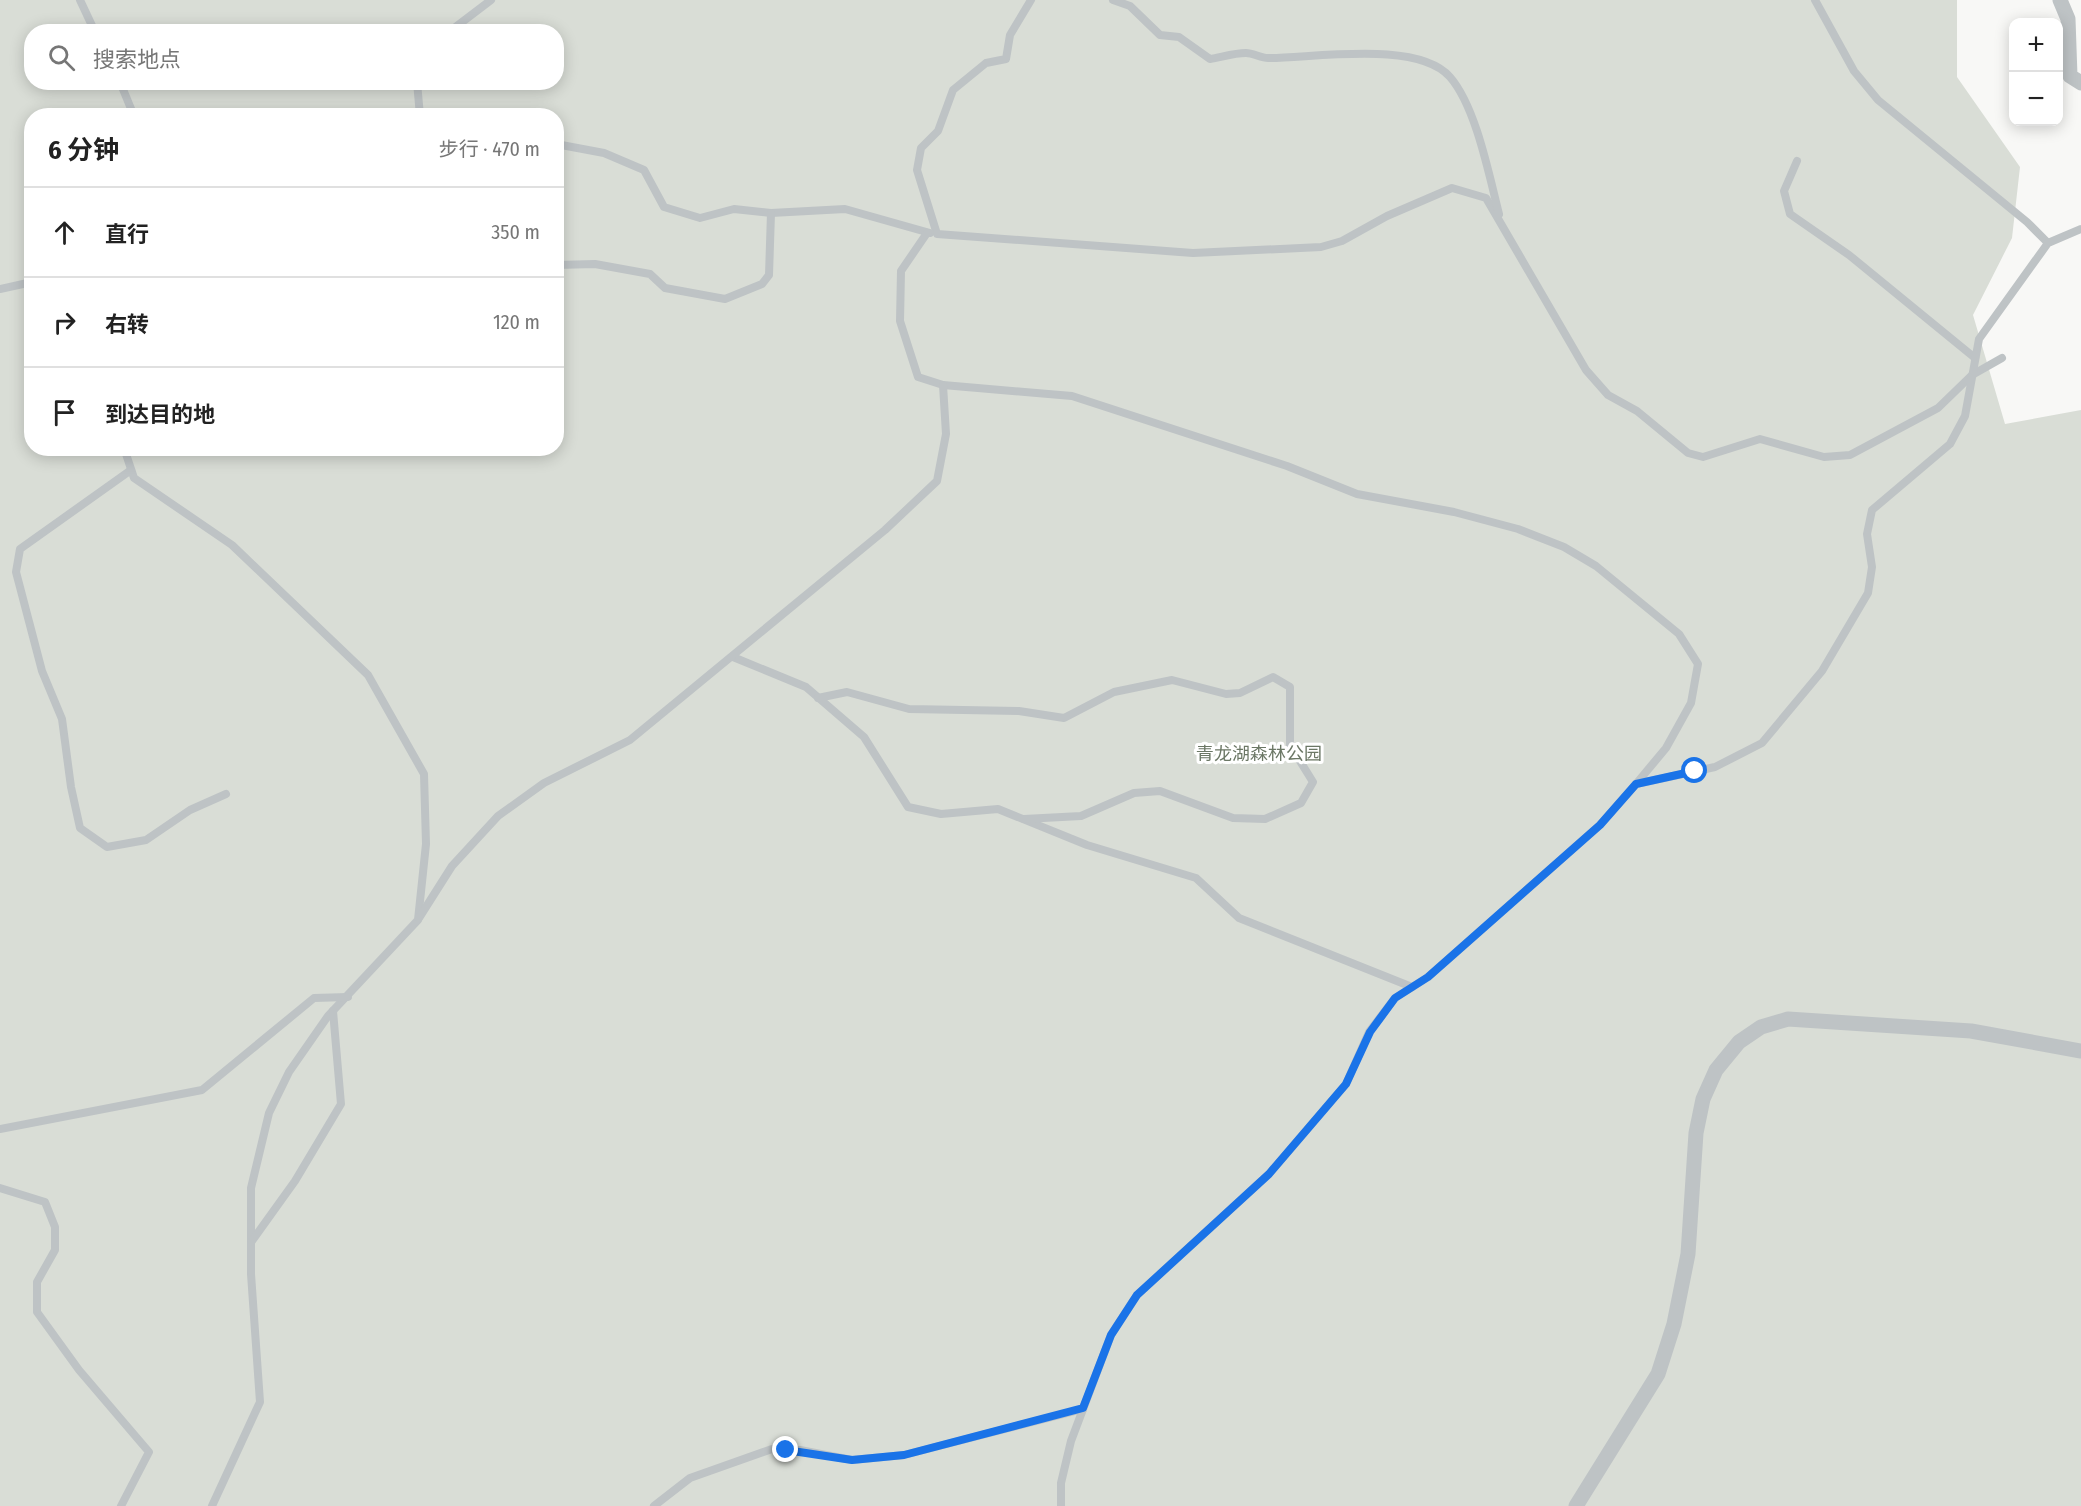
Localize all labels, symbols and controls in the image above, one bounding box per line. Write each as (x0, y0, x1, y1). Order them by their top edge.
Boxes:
map controls (2009, 18, 2063, 126)
button: + (2009, 18, 2063, 72)
search box (24, 24, 564, 90)
icon: search (45, 41, 78, 74)
text: 搜索地点 (93, 46, 181, 73)
button: − (2009, 72, 2063, 126)
text: 6 分钟 (48, 135, 119, 166)
text: 步行 · 470 m (439, 137, 540, 161)
icon: ahead (48, 216, 81, 249)
text: 350 m (491, 220, 540, 244)
text: 直行 (105, 221, 149, 248)
icon: right (48, 306, 81, 339)
text: 120 m (493, 310, 540, 334)
text: 右转 (105, 311, 149, 338)
icon: arrive (48, 396, 81, 429)
text: 到达目的地 (105, 401, 215, 428)
park label: 青龙湖森林公园 (1196, 743, 1322, 765)
route start (1681, 757, 1707, 783)
route end (772, 1436, 798, 1462)

